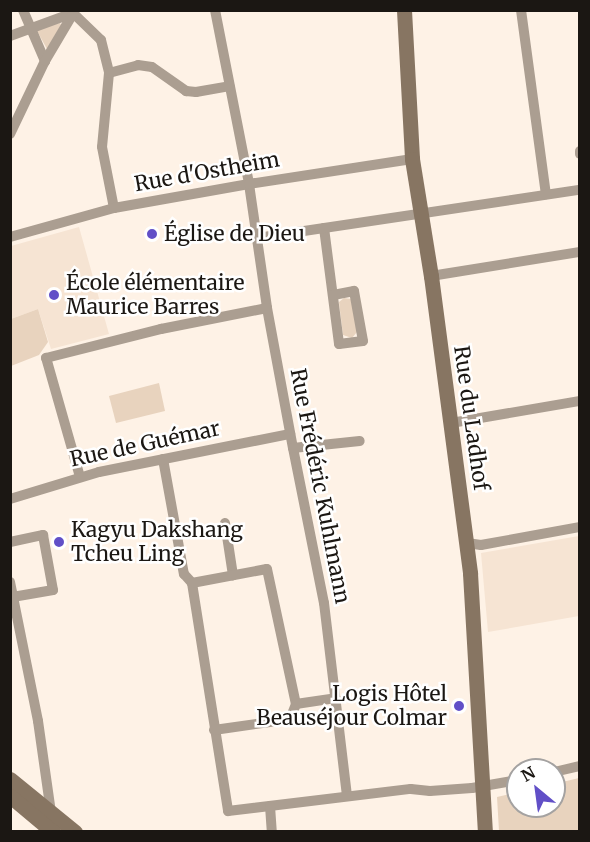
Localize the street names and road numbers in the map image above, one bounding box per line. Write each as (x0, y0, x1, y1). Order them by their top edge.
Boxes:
street label: Rue d'Ostheim (132, 147, 282, 197)
street label: Rue du Ladhof (448, 344, 494, 492)
street label: Rue Frédéric Kuhlmann (285, 366, 355, 606)
street label: Rue de Guémar (68, 416, 222, 472)

